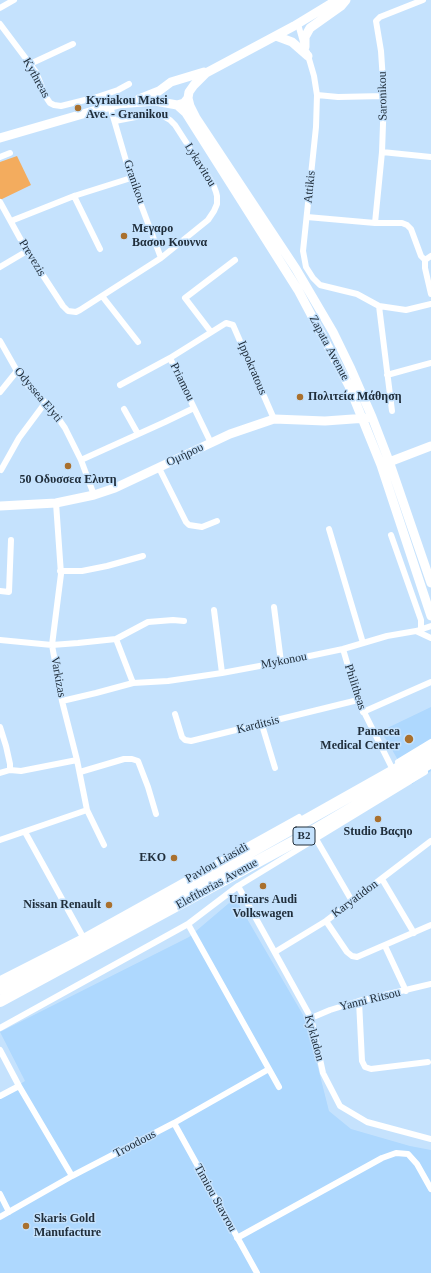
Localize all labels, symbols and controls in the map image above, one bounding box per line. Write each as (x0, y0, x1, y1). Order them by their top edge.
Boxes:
street label: Kythreas (19, 56, 53, 100)
street label: Saronikou (375, 71, 391, 121)
place label: Kyriakou Matsi Ave. - Granikou (86, 94, 168, 122)
marker: Kyriakou Matsi Ave. - Granikou (73, 103, 83, 113)
street label: Lykavitou (181, 141, 219, 189)
street label: Granikou (120, 158, 148, 206)
street label: Attikis (301, 170, 319, 204)
place label: Μεγαρο Βασου Κουννα (132, 222, 207, 250)
marker: Μεγαρο Βασου Κουννα (119, 231, 129, 241)
street label: Prevezis (15, 237, 49, 279)
street label: Zapata Avenue (306, 313, 352, 383)
street label: Ippokratous (234, 339, 270, 397)
street label: Priamou (167, 361, 197, 403)
street label: Odyssea Elyti (11, 365, 65, 425)
place label: Πολιτεία Μάθηση (308, 390, 401, 404)
marker: Πολιτεία Μάθηση (295, 392, 305, 402)
street label: Ομήρου (164, 440, 206, 470)
marker: 50 Οδυσσεα Ελυτη (63, 461, 73, 471)
place label: 50 Οδυσσεα Ελυτη (20, 473, 116, 487)
street label: Mykonou (260, 649, 308, 673)
street label: Varkizas (47, 655, 69, 699)
street label: Philitheas (341, 662, 369, 712)
street label: Karditsis (235, 713, 281, 737)
place label: Panacea Medical Center (320, 725, 400, 753)
marker: Panacea Medical Center (403, 733, 415, 745)
marker: Studio Βαςηο (373, 814, 383, 824)
place label: Studio Βαςηο (344, 825, 412, 839)
road number: B2 (293, 827, 315, 845)
street label: Pavlou Liasidi (183, 840, 251, 886)
place label: EKO (139, 851, 166, 865)
marker: EKO (169, 853, 179, 863)
street label: Eleftherias Avenue (174, 856, 260, 912)
street label: Karyatidon (329, 877, 381, 921)
marker: Unicars Audi Volkswagen (258, 881, 268, 891)
place label: Unicars Audi Volkswagen (229, 893, 297, 921)
place label: Nissan Renault (23, 898, 101, 912)
marker: Nissan Renault (104, 900, 114, 910)
street label: Yanni Ritsou (338, 985, 402, 1015)
street label: Kykladon (301, 1013, 327, 1063)
street label: Troodous (111, 1127, 159, 1161)
street label: Timiou Stavrou (190, 1162, 240, 1234)
place label: Skaris Gold Manufacture (34, 1212, 101, 1240)
marker: Skaris Gold Manufacture (21, 1221, 31, 1231)

